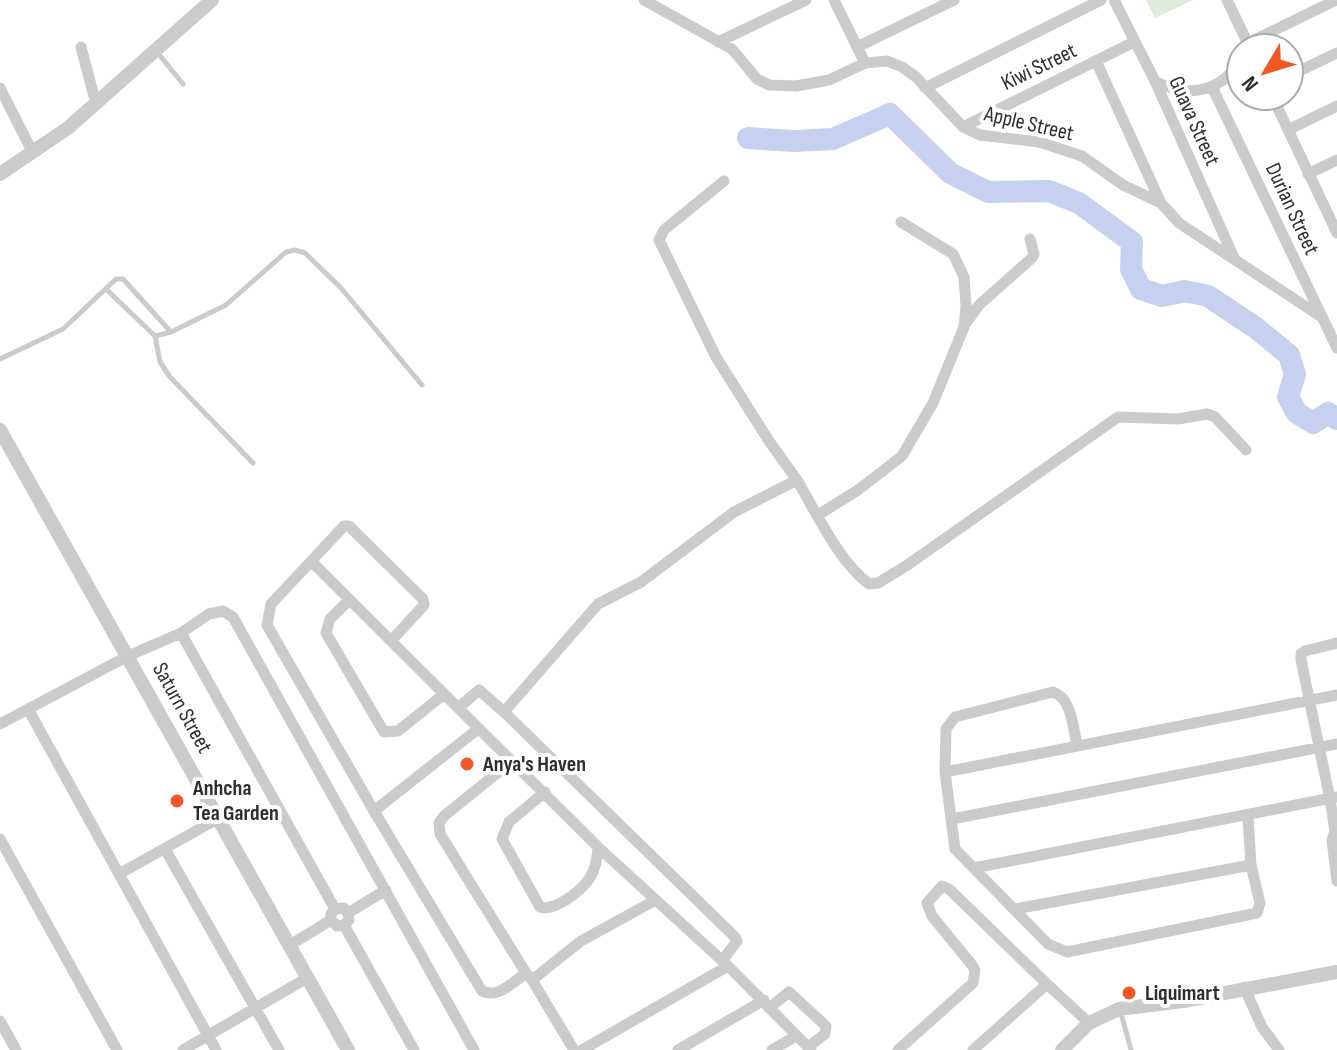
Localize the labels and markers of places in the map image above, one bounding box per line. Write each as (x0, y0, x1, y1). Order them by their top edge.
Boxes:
place label: Anya's Haven (482, 751, 586, 778)
marker: Anya's Haven (458, 755, 476, 773)
place label: Anhcha Tea Garden (192, 775, 279, 827)
marker: Anhcha Tea Garden (168, 792, 186, 810)
place label: Liquimart (1145, 980, 1220, 1007)
marker: Liquimart (1120, 984, 1138, 1002)

